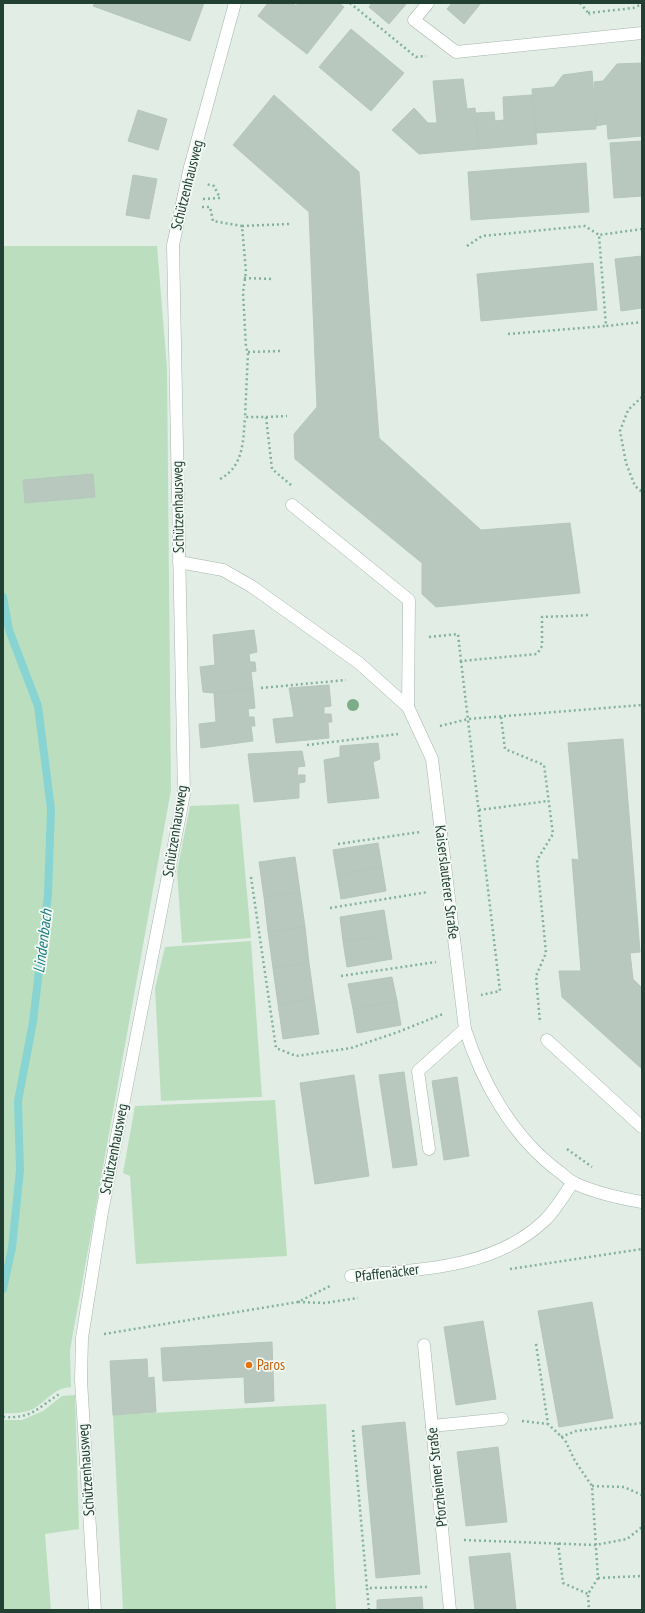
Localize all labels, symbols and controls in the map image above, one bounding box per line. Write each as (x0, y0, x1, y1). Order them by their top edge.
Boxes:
street label: Schützenhausweg (166, 138, 207, 232)
street label: Schützenhausweg (167, 461, 188, 553)
street label: Schützenhausweg (158, 784, 191, 878)
street label: Kaiserslauterer Straße (431, 824, 464, 940)
water label: Lindenbach (28, 907, 56, 974)
street label: Schützenhausweg (95, 1102, 132, 1196)
street label: Pfaffenäcker (354, 1259, 421, 1286)
place label: Paros (257, 1355, 285, 1374)
marker: Paros (244, 1360, 254, 1370)
street label: Schützenhausweg (73, 1423, 98, 1517)
street label: Pforzheimer Straße (422, 1426, 451, 1528)

